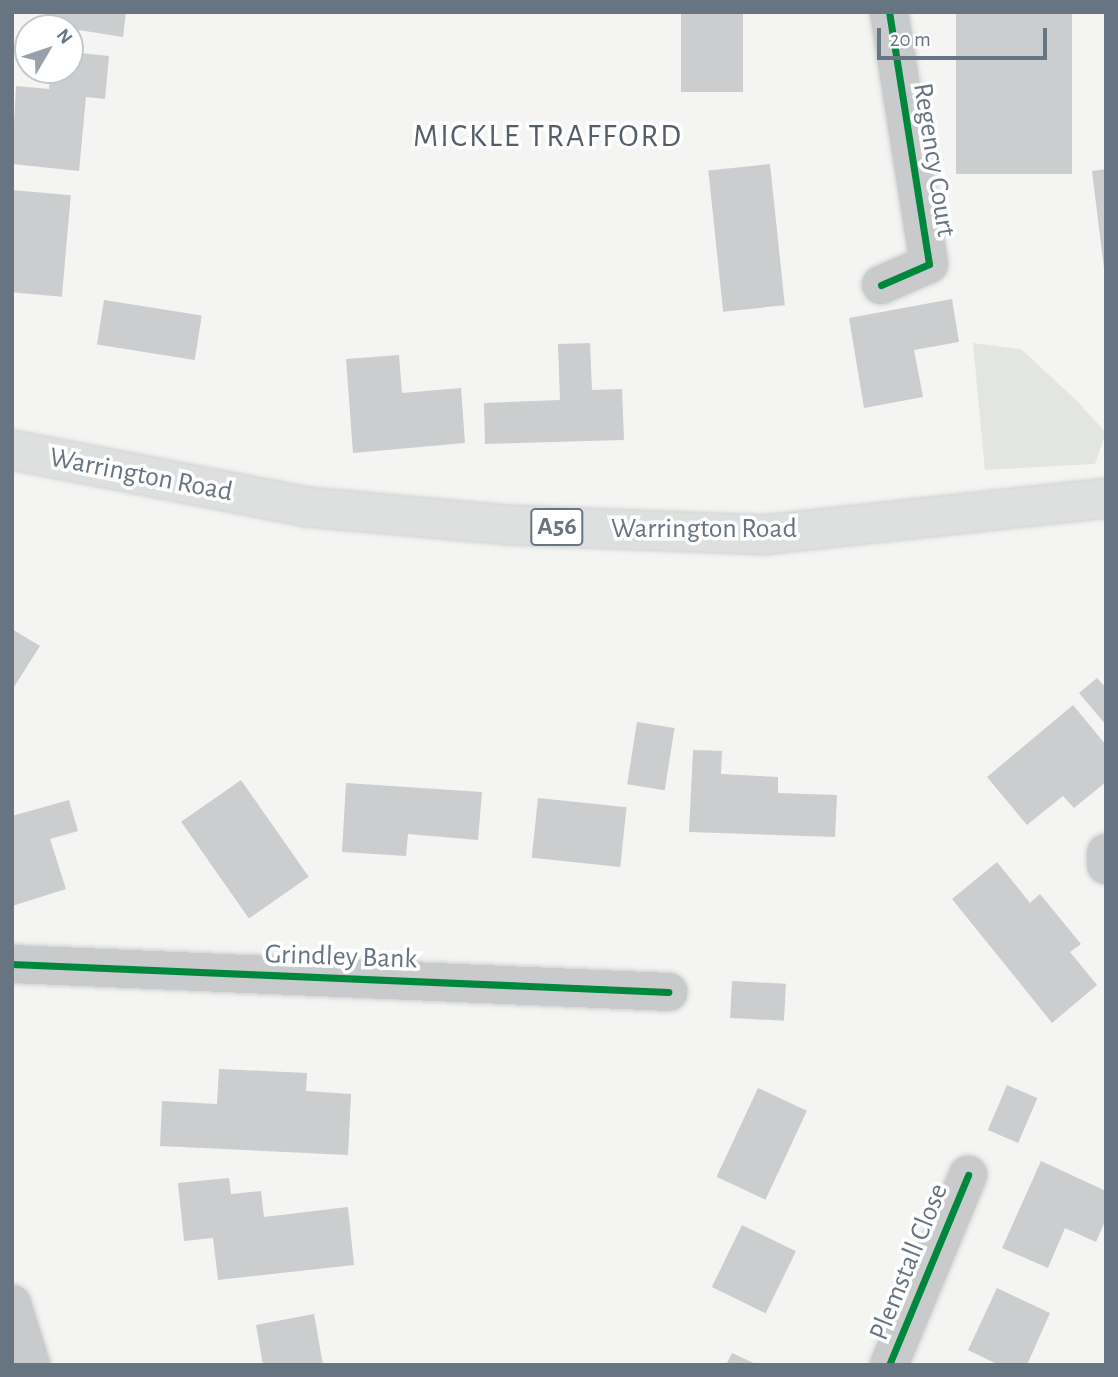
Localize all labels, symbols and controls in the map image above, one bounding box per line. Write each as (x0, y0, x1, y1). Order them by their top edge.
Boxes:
north arrow (14, 14, 84, 84)
scale bar (880, 14, 1050, 58)
text: N (53, 26, 76, 48)
text: 20 m (890, 29, 931, 50)
street label: Regency Court (905, 81, 963, 239)
district label: MICKLE TRAFFORD (415, 117, 681, 155)
street label: Warrington Road (47, 441, 235, 509)
road number: A56 (529, 505, 585, 550)
street label: Warrington Road (611, 512, 797, 546)
street label: Grindley Bank (264, 938, 418, 976)
street label: Plemstall Close (862, 1179, 956, 1345)

